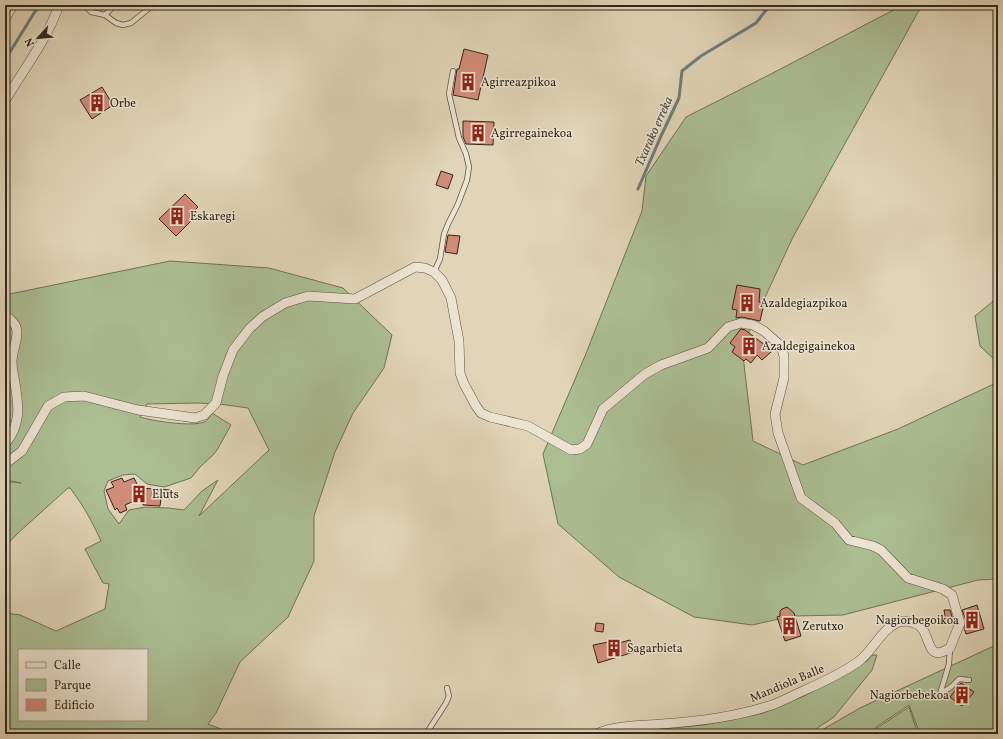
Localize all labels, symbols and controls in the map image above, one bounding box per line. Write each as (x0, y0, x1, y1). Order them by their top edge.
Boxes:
north arrow (18, 18, 58, 58)
text: N (22, 35, 39, 49)
building icon: Agirreazpikoa (458, 72, 478, 92)
place label: Agirreazpikoa (481, 75, 556, 91)
building icon: Orbe (87, 93, 107, 113)
water label: Txarako erreka (631, 94, 678, 170)
place label: Orbe (110, 96, 136, 112)
building icon: Agirregainekoa (468, 123, 488, 143)
place label: Agirregainekoa (491, 126, 572, 142)
building icon: Eskaregi (167, 206, 187, 226)
place label: Eskaregi (190, 209, 236, 225)
building icon: Azaldegiazpikoa (737, 293, 757, 313)
place label: Azaldegiazpikoa (760, 296, 847, 312)
building icon: Azaldegigainekoa (739, 336, 759, 356)
place label: Azaldegigainekoa (762, 339, 856, 355)
building icon: Eluts (129, 484, 149, 504)
place label: Eluts (152, 487, 179, 503)
building icon: Nagiorbegoikoa (962, 610, 982, 630)
place label: Nagiorbegoikoa (876, 613, 959, 629)
building icon: Zerutxo (779, 616, 799, 636)
place label: Zerutxo (802, 619, 844, 635)
building icon: Sagarbieta (604, 638, 624, 658)
place label: Sagarbieta (627, 641, 683, 657)
legend (18, 649, 148, 721)
text: Calle (54, 658, 81, 674)
street label: Mandiola Balle (748, 661, 827, 707)
text: Parque (54, 678, 91, 694)
building icon: Nagiorbebekoa (952, 685, 972, 705)
place label: Nagiorbebekoa (870, 688, 949, 704)
text: Edificio (54, 698, 94, 714)

